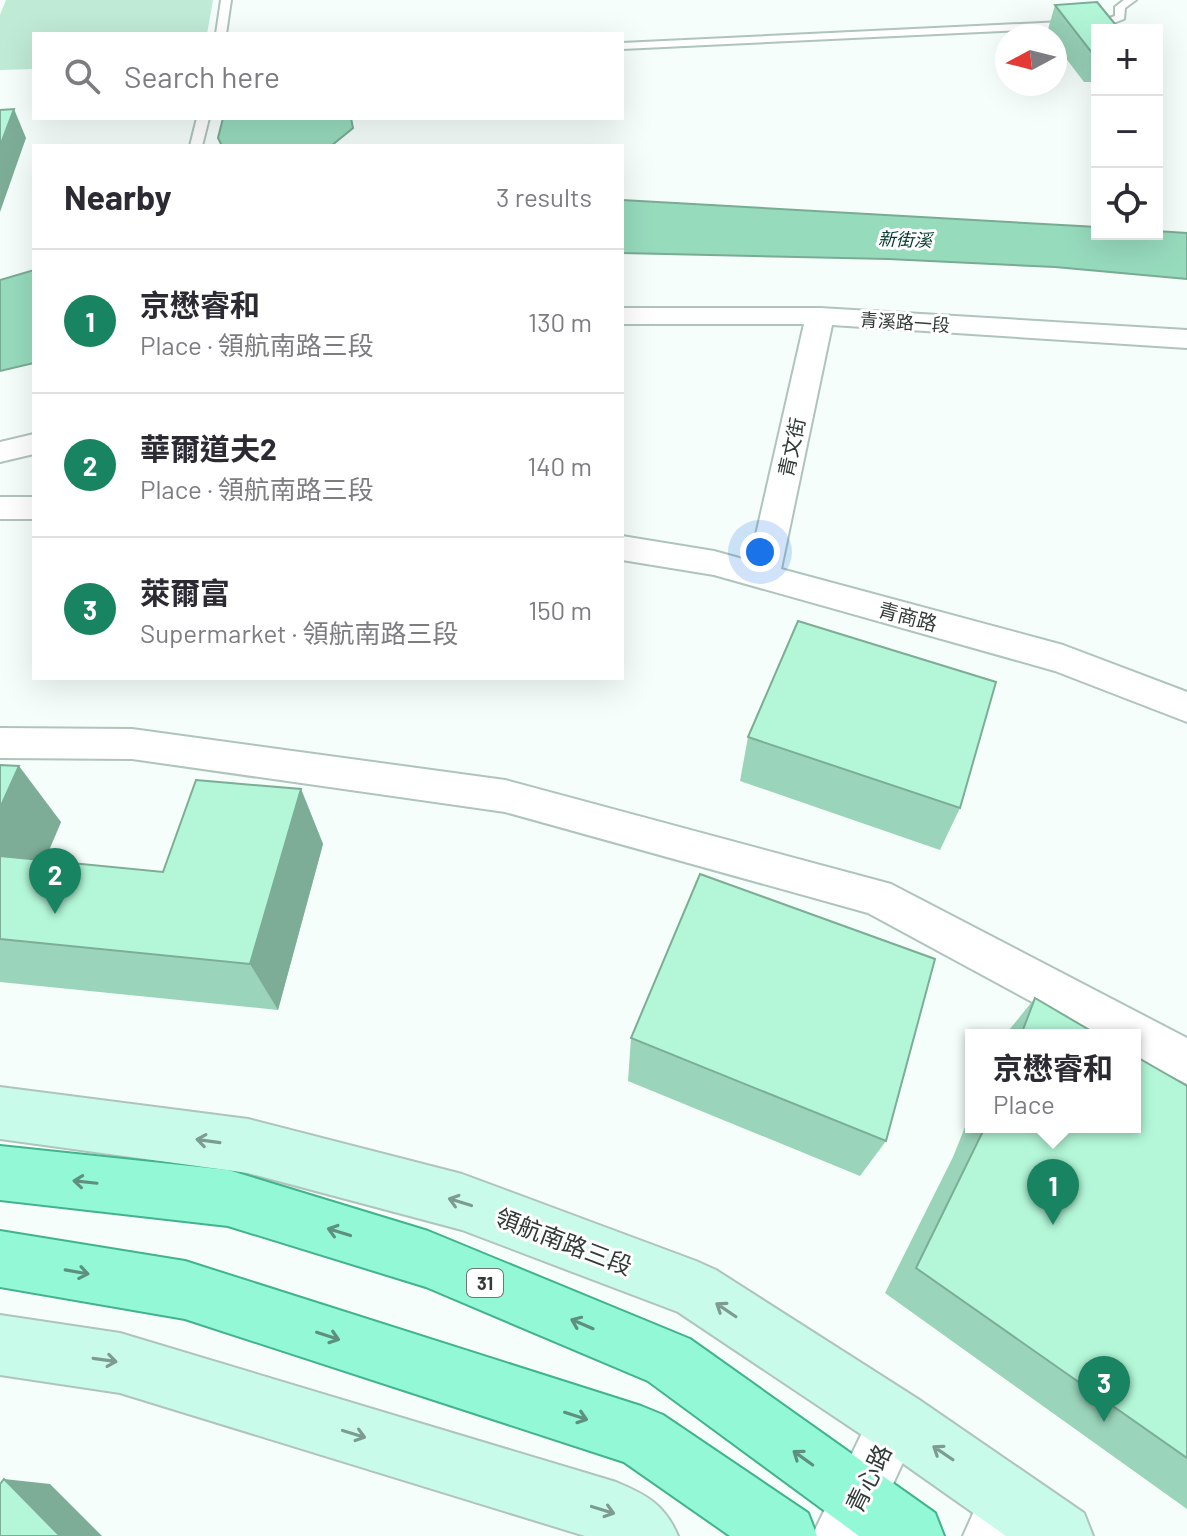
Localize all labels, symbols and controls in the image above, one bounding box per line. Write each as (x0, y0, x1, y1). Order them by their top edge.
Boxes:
north arrow (995, 24, 1067, 96)
map controls (1091, 24, 1163, 240)
button: + (1091, 24, 1163, 96)
search box (32, 32, 624, 120)
icon: search (60, 54, 104, 98)
text: Search here (124, 58, 280, 94)
button: − (1091, 96, 1163, 168)
button: locate (1091, 168, 1163, 240)
text: Nearby (64, 176, 172, 217)
text: 3 results (496, 181, 592, 212)
water label: 新街溪 (878, 227, 935, 251)
text: 京懋睿和 (140, 286, 260, 322)
text: 1 (85, 306, 95, 337)
text: 130 m (528, 306, 592, 337)
street label: 青溪路一段 (859, 308, 951, 336)
text: Place · 領航南路三段 (140, 329, 374, 360)
street label: 青文街 (773, 415, 809, 479)
text: 華爾道夫2 (140, 430, 277, 466)
text: 2 (83, 450, 97, 481)
text: 140 m (527, 450, 592, 481)
text: Place · 領航南路三段 (140, 473, 374, 504)
your location (740, 532, 780, 572)
text: 萊爾富 (140, 574, 230, 610)
text: 3 (83, 594, 97, 625)
text: 150 m (528, 594, 592, 625)
street label: 青商路 (876, 597, 940, 635)
text: Supermarket · 領航南路三段 (140, 617, 458, 648)
pin: 2 (29, 848, 81, 914)
popup (965, 1029, 1141, 1133)
text: 京懋睿和 (993, 1049, 1113, 1085)
text: Place (993, 1088, 1055, 1119)
one-way arrow (195, 1133, 221, 1148)
pin: 1 (1027, 1159, 1079, 1225)
one-way arrow (72, 1175, 99, 1190)
one-way arrow (447, 1194, 472, 1209)
street label: 領航南路三段 (492, 1202, 636, 1280)
one-way arrow (327, 1224, 353, 1239)
one-way arrow (64, 1265, 89, 1280)
road number: 31 (467, 1269, 503, 1297)
one-way arrow (715, 1302, 738, 1318)
one-way arrow (570, 1315, 595, 1330)
one-way arrow (315, 1329, 341, 1344)
one-way arrow (92, 1354, 117, 1369)
pin: 3 (1078, 1356, 1130, 1422)
one-way arrow (563, 1409, 588, 1424)
one-way arrow (341, 1428, 366, 1442)
street label: 青心路 (839, 1439, 897, 1517)
one-way arrow (933, 1445, 955, 1461)
one-way arrow (792, 1450, 814, 1466)
one-way arrow (589, 1503, 615, 1518)

